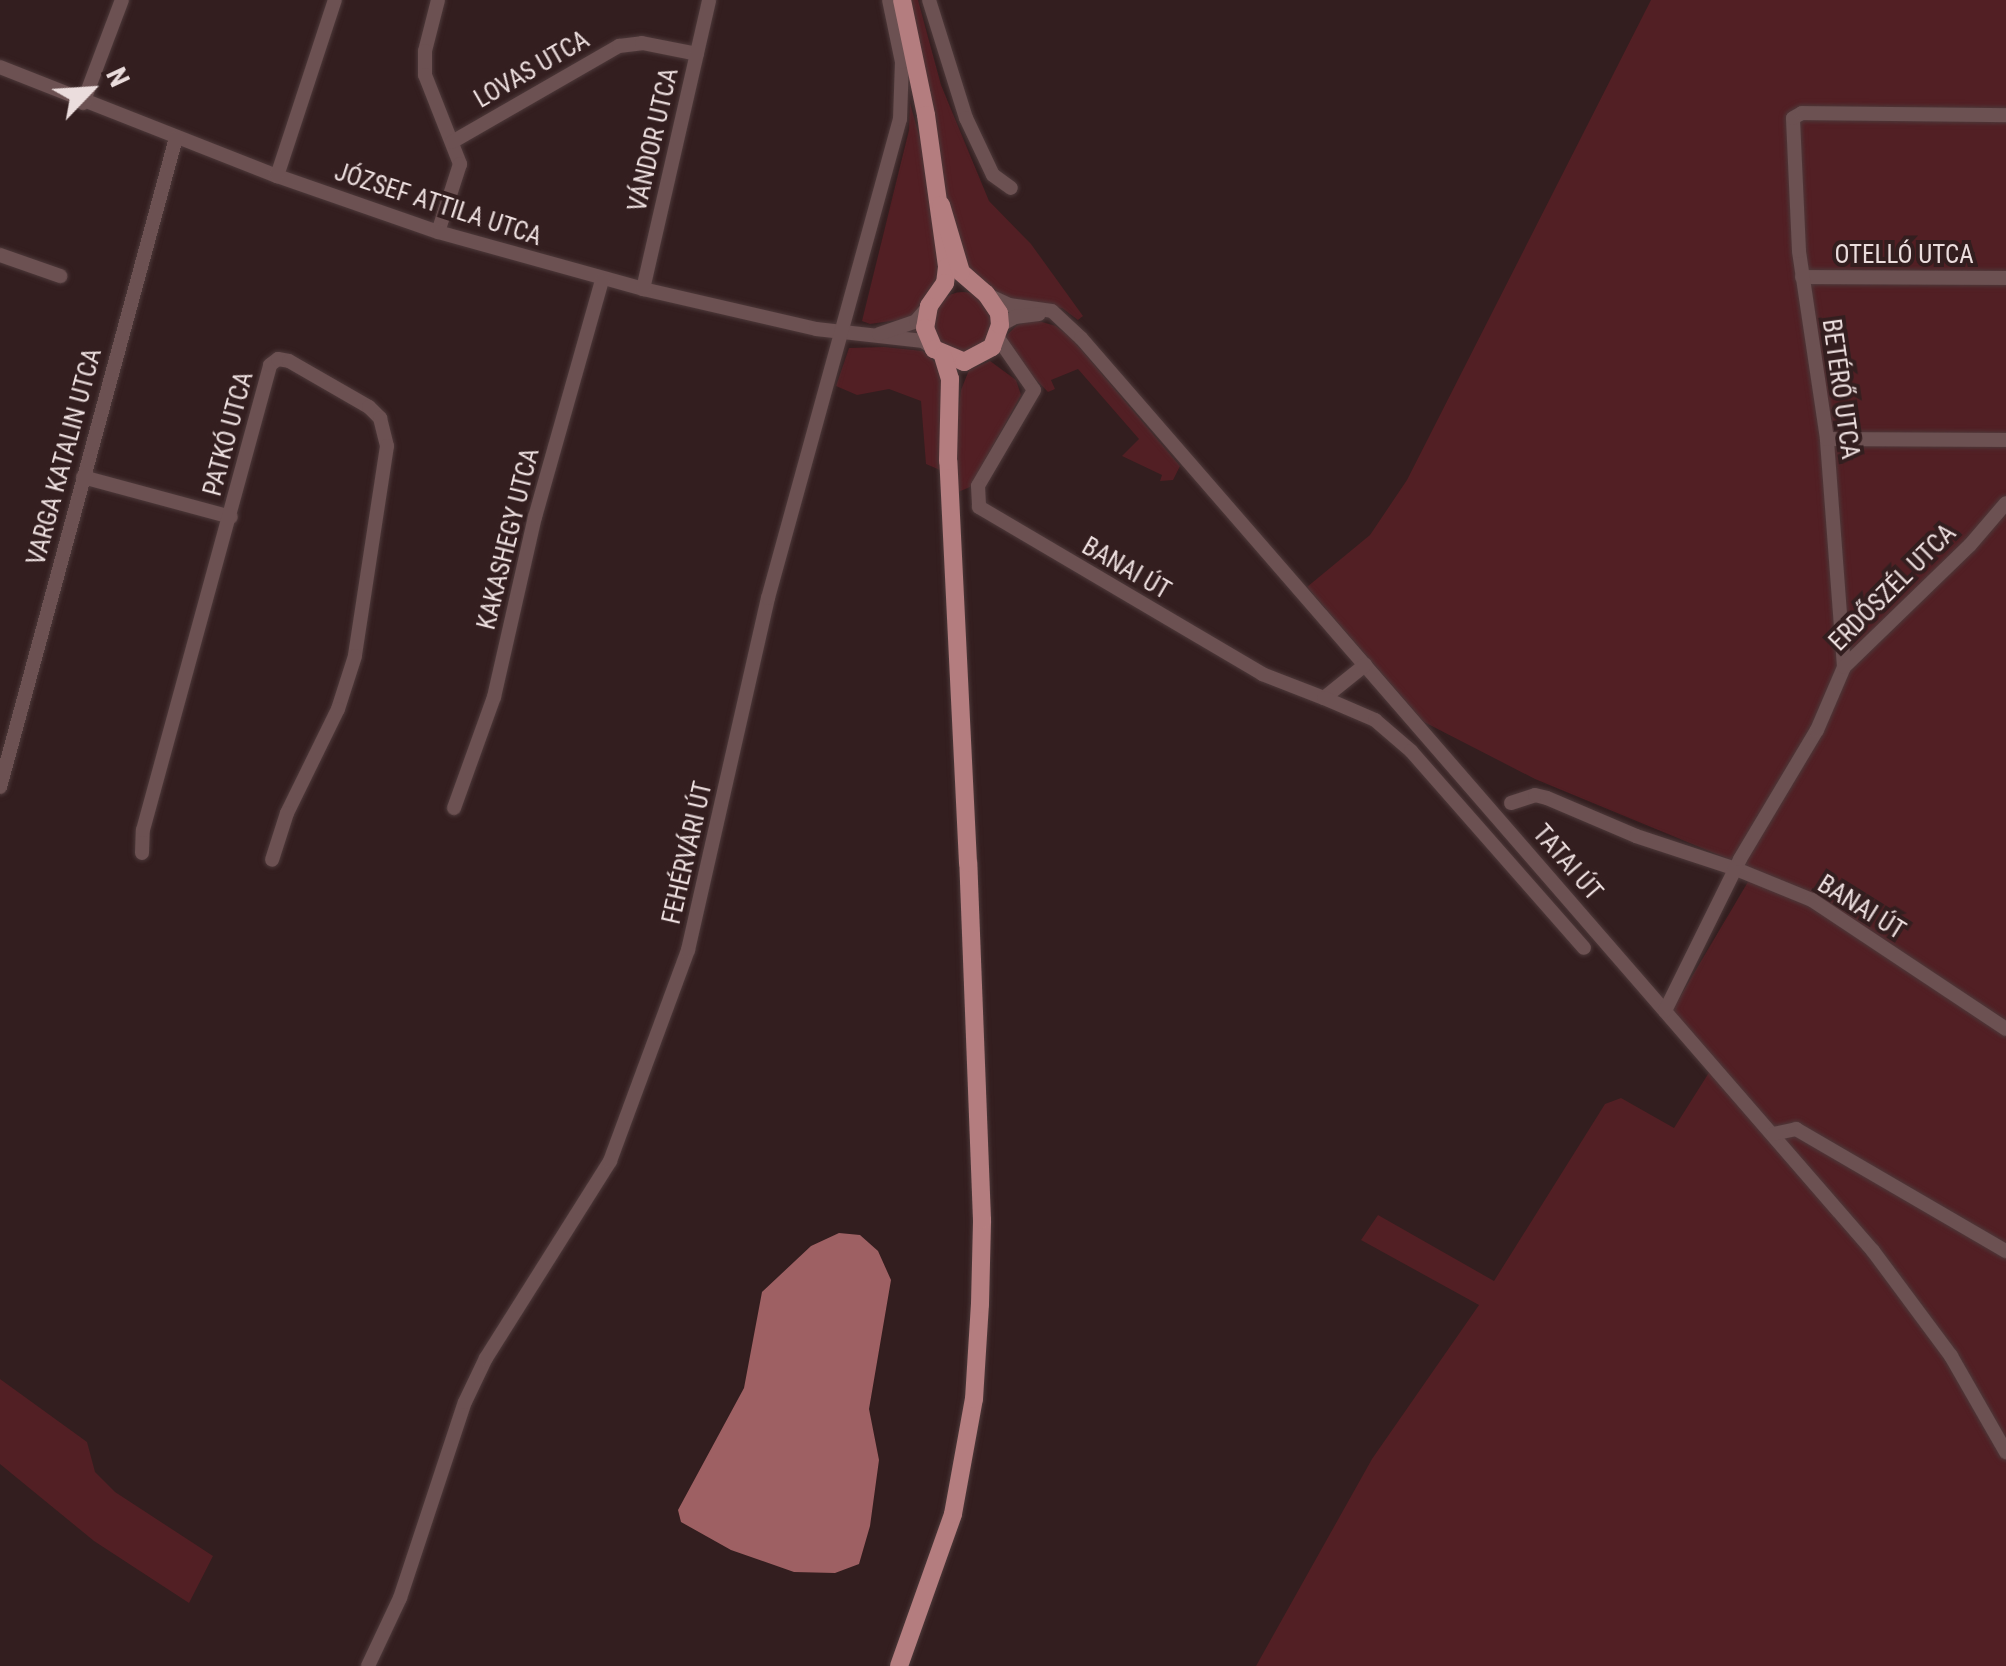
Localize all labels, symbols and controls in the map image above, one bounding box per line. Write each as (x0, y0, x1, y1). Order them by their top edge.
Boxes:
street label: LOVAS UTCA (469, 25, 595, 115)
north arrow (40, 40, 140, 140)
text: N (99, 62, 136, 92)
street label: VÁNDOR UTCA (623, 65, 685, 215)
street label: JÓZSEF ATTILA UTCA (331, 157, 545, 253)
street label: OTELLÓ UTCA (1834, 240, 1974, 270)
street label: BETÉRŐ UTCA (1815, 317, 1865, 461)
street label: VARGA KATALIN UTCA (22, 345, 108, 569)
street label: PATKÓ UTCA (198, 369, 260, 499)
street label: KAKASHEGY UTCA (472, 445, 546, 633)
street label: ERDŐSZÉL UTCA (1824, 519, 1962, 657)
street label: BANAI ÚT (1076, 532, 1176, 606)
street label: FEHÉRVÁRI ÚT (657, 779, 719, 927)
street label: TATAI ÚT (1526, 819, 1608, 907)
street label: BANAI ÚT (1812, 870, 1910, 946)

